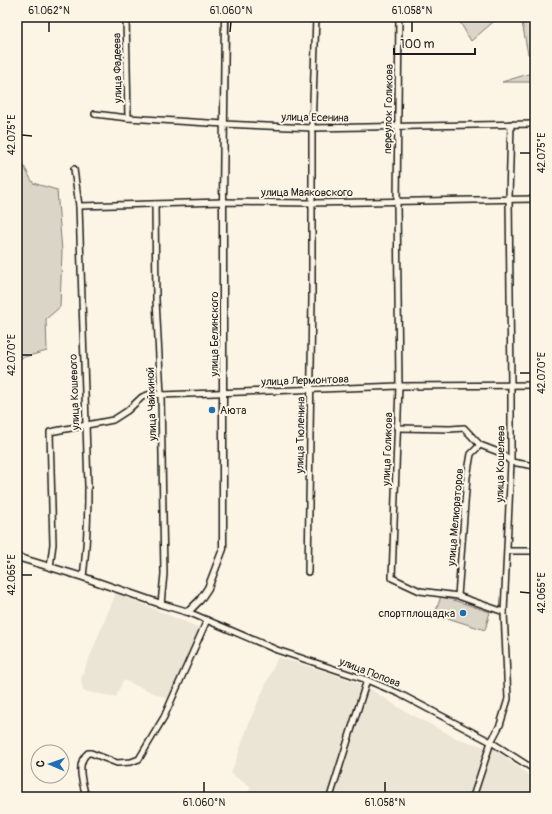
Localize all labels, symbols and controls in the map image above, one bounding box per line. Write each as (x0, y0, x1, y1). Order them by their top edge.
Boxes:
text: 61.062°N (28, 5, 70, 17)
text: 61.060°N (210, 5, 253, 17)
text: 61.058°N (392, 5, 432, 17)
scale bar (394, 30, 475, 56)
street label: улица Фадеева (110, 33, 125, 104)
text: 100 m (400, 37, 435, 52)
street label: переулок Голикова (381, 64, 396, 154)
street label: улица Есенина (280, 110, 349, 125)
text: 42.075°E (6, 115, 18, 155)
text: 42.075°E (536, 133, 548, 173)
street label: улица Маяковского (260, 186, 353, 199)
street label: улица Белинского (208, 292, 221, 377)
text: 42.070°E (6, 334, 18, 376)
text: 42.070°E (536, 352, 548, 394)
street label: улица Кошевого (67, 354, 82, 431)
street label: улица Чайкиной (144, 367, 159, 442)
street label: улица Лермонтова (260, 372, 349, 389)
street label: улица Тюленина (293, 397, 308, 474)
place label: Аюта (220, 404, 246, 417)
marker: Аюта (207, 405, 217, 415)
street label: улица Голикова (380, 412, 395, 487)
street label: улица Кошелева (493, 425, 508, 504)
street label: улица Мелиораторов (445, 468, 466, 567)
text: 42.065°E (6, 554, 18, 596)
text: 42.065°E (536, 572, 548, 614)
place label: спортплощадка (379, 607, 455, 620)
marker: спортплощадка (458, 608, 468, 618)
street label: улица Попова (337, 655, 402, 690)
north arrow (30, 744, 70, 784)
text: С (34, 760, 47, 767)
text: 61.060°N (183, 797, 226, 809)
text: 61.058°N (365, 797, 405, 809)

